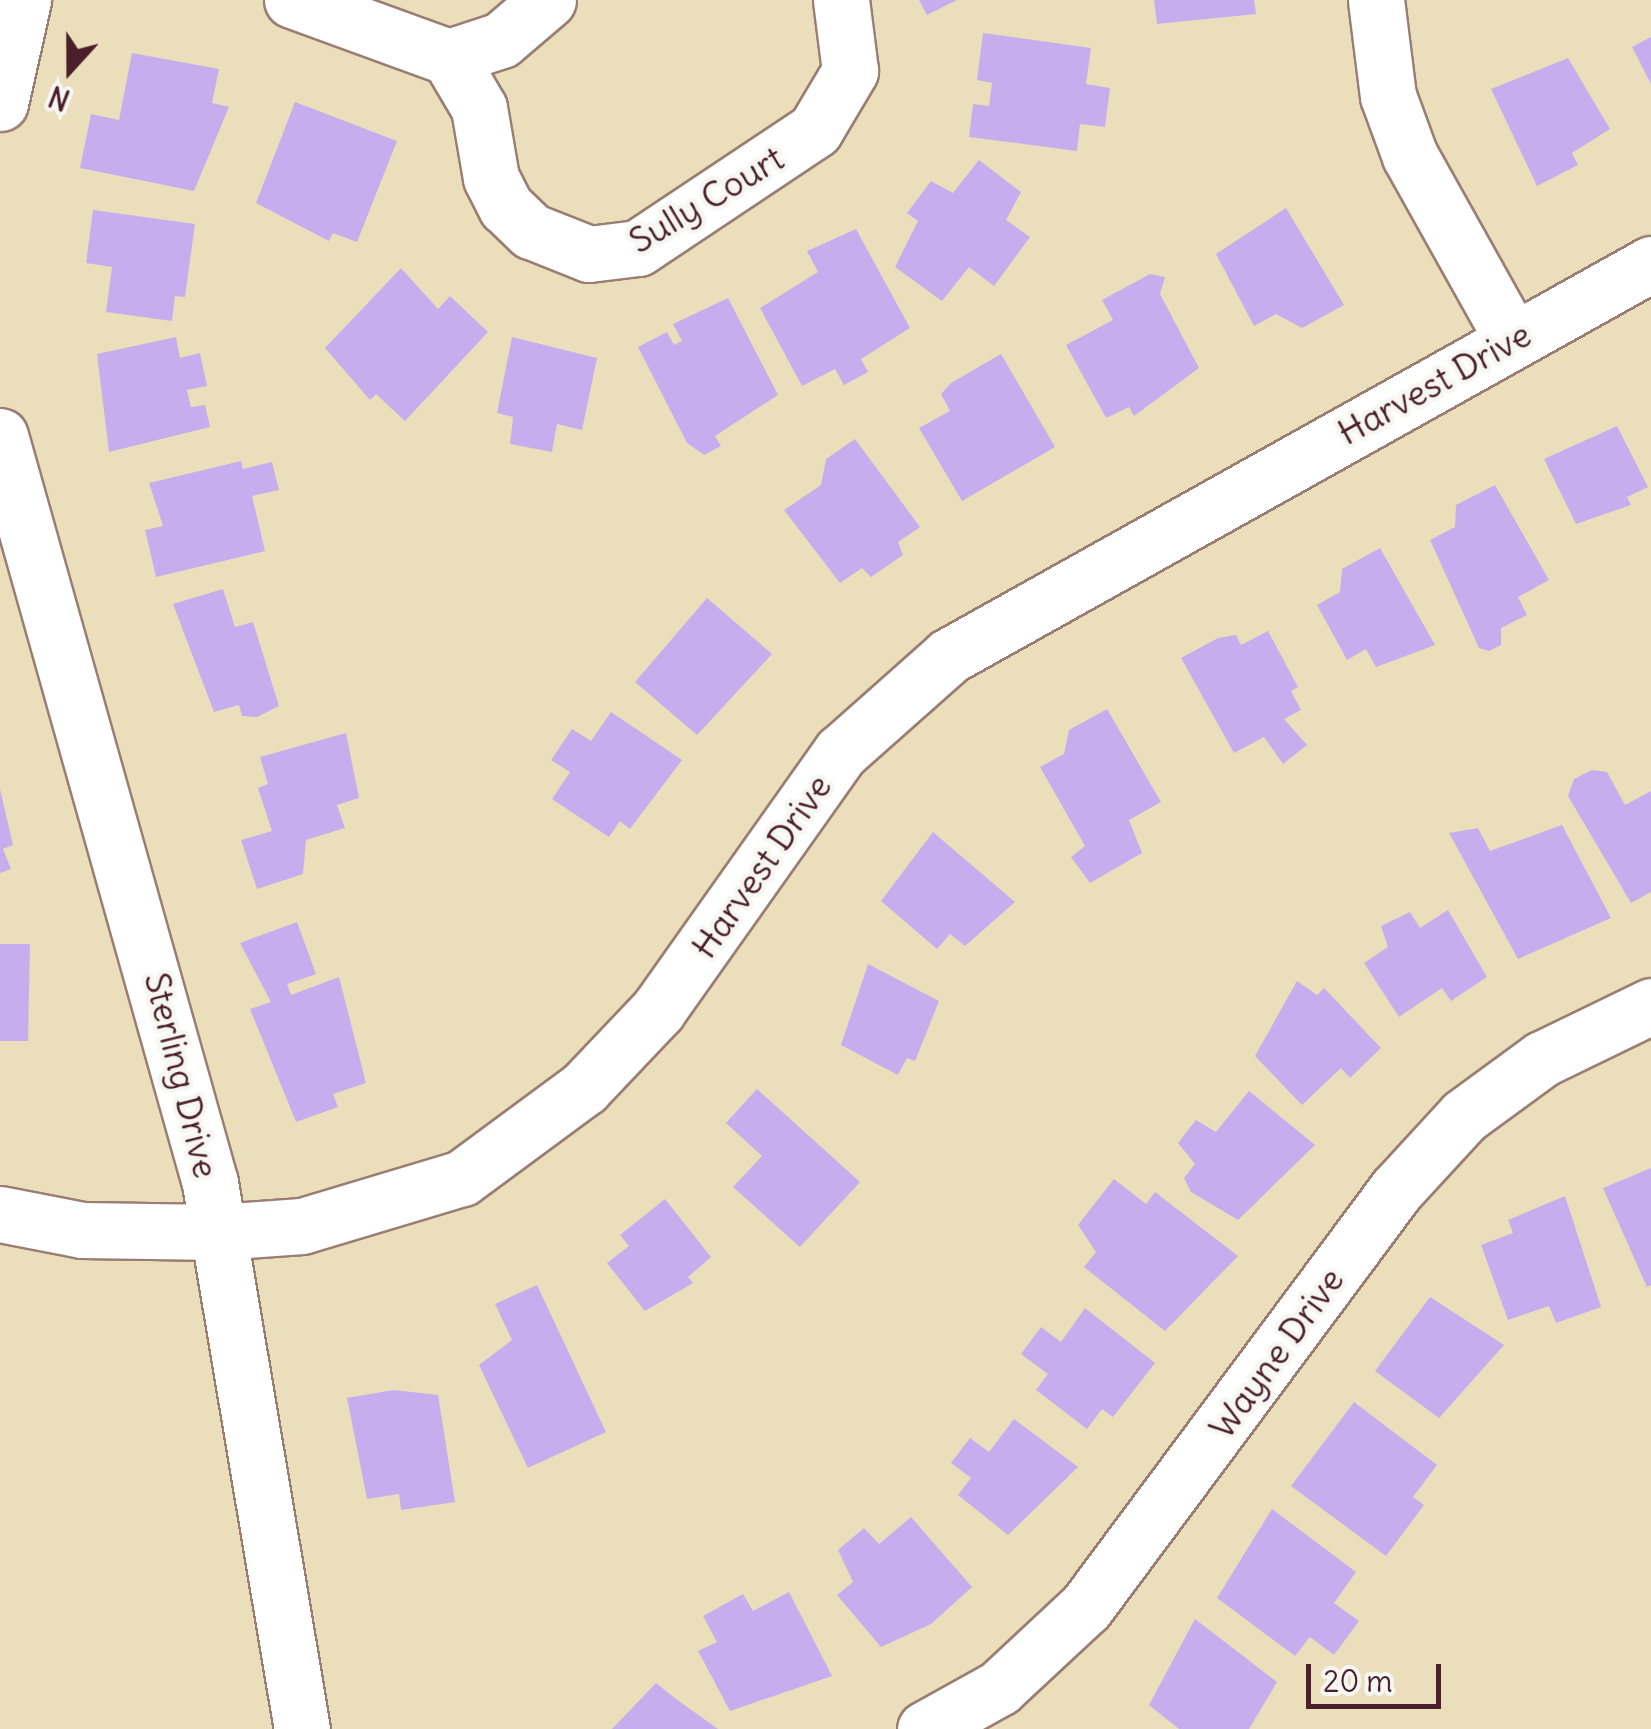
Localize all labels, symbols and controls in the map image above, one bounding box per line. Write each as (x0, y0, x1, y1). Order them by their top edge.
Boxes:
north arrow (20, 20, 120, 120)
text: N (44, 78, 75, 118)
street label: Sully Court (621, 137, 791, 261)
street label: Harvest Drive (1330, 313, 1538, 453)
street label: Harvest Drive (682, 766, 840, 966)
street label: Sterling Drive (136, 968, 228, 1182)
street label: Wayne Drive (1200, 1260, 1352, 1446)
scale bar (1311, 1644, 1446, 1706)
text: 20 m (1323, 1662, 1393, 1700)

